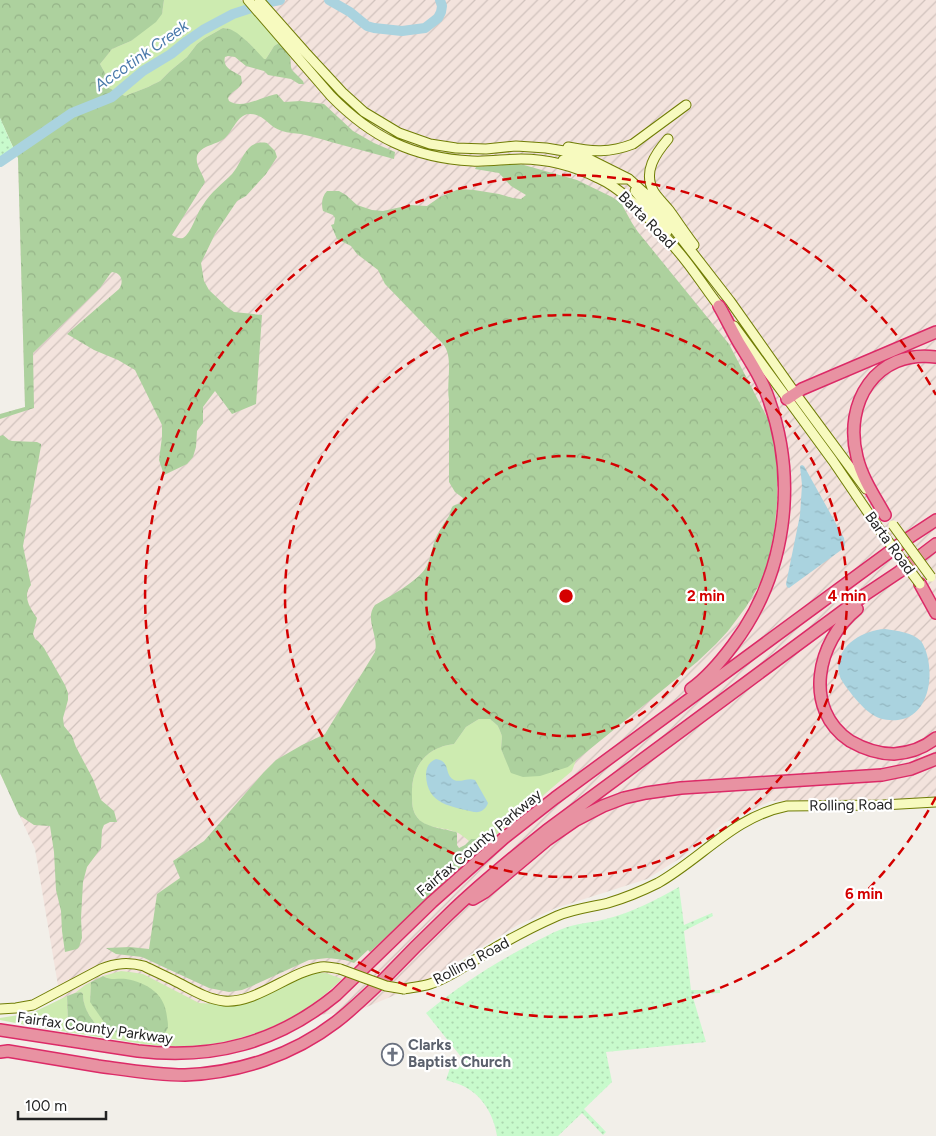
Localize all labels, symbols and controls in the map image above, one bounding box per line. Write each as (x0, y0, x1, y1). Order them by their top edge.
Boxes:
water label: Accotink Creek (90, 15, 193, 95)
street label: Barta Road (615, 188, 679, 252)
street label: Barta Road (861, 508, 919, 578)
centre of rings (557, 587, 575, 605)
text: 2 min (687, 587, 725, 605)
text: 4 min (828, 587, 866, 605)
street label: Fairfax County Parkway (413, 785, 545, 900)
street label: Rolling Road (809, 795, 893, 815)
text: 6 min (845, 885, 883, 903)
street label: Rolling Road (430, 933, 512, 989)
street label: Fairfax County Parkway (16, 1008, 174, 1048)
place label: Clarks Baptist Church (408, 1036, 511, 1071)
church icon: Clarks Baptist Church (380, 1042, 404, 1066)
scale bar (18, 1088, 105, 1120)
text: 100 m (25, 1097, 67, 1115)

